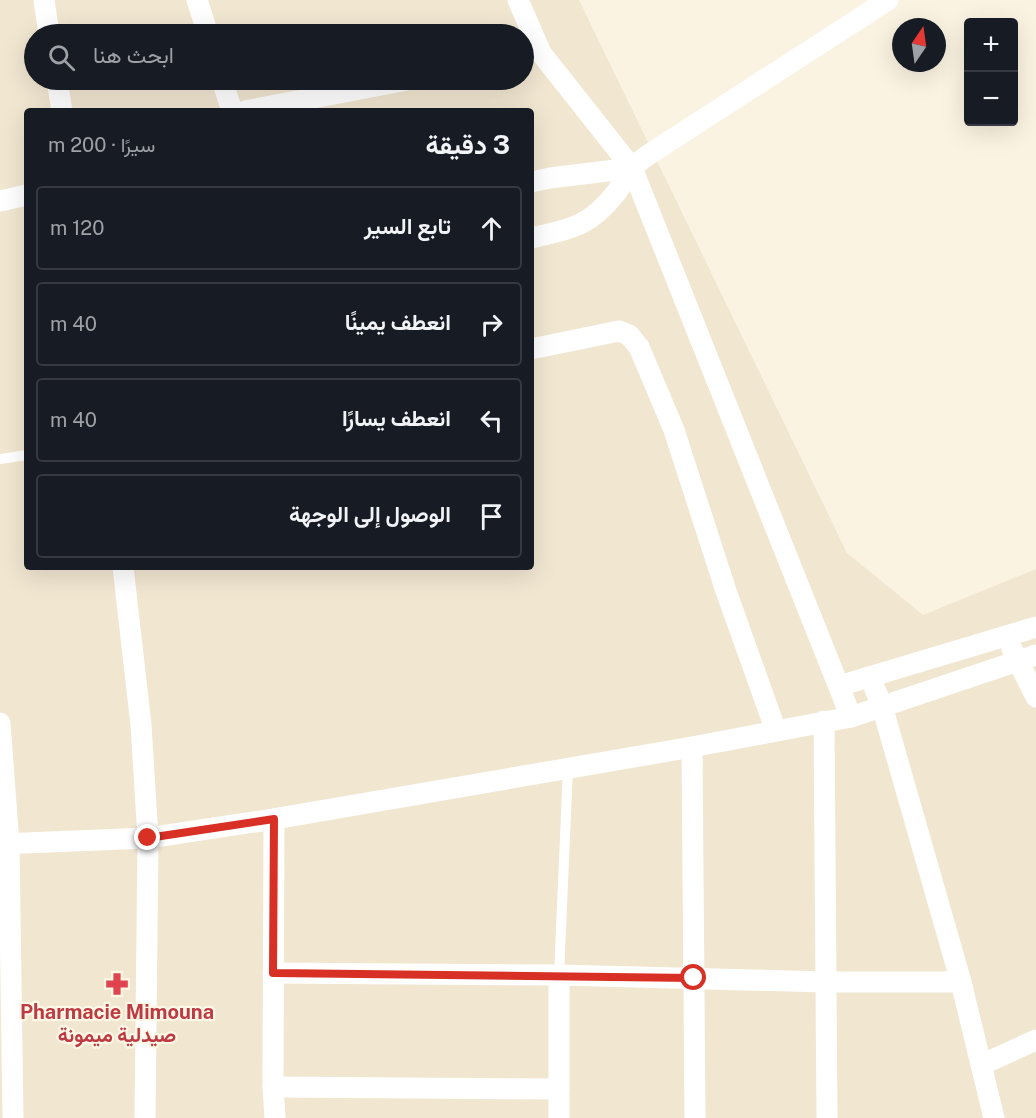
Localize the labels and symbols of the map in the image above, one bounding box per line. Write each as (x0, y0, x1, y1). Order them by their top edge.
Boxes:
north arrow (892, 18, 946, 72)
route end (134, 824, 160, 850)
route start (680, 964, 706, 990)
pharmacy icon: Pharmacie Mimouna صيدلية ميمونة (104, 971, 130, 997)
place label: Pharmacie Mimouna صيدلية ميمونة (20, 1000, 214, 1048)

